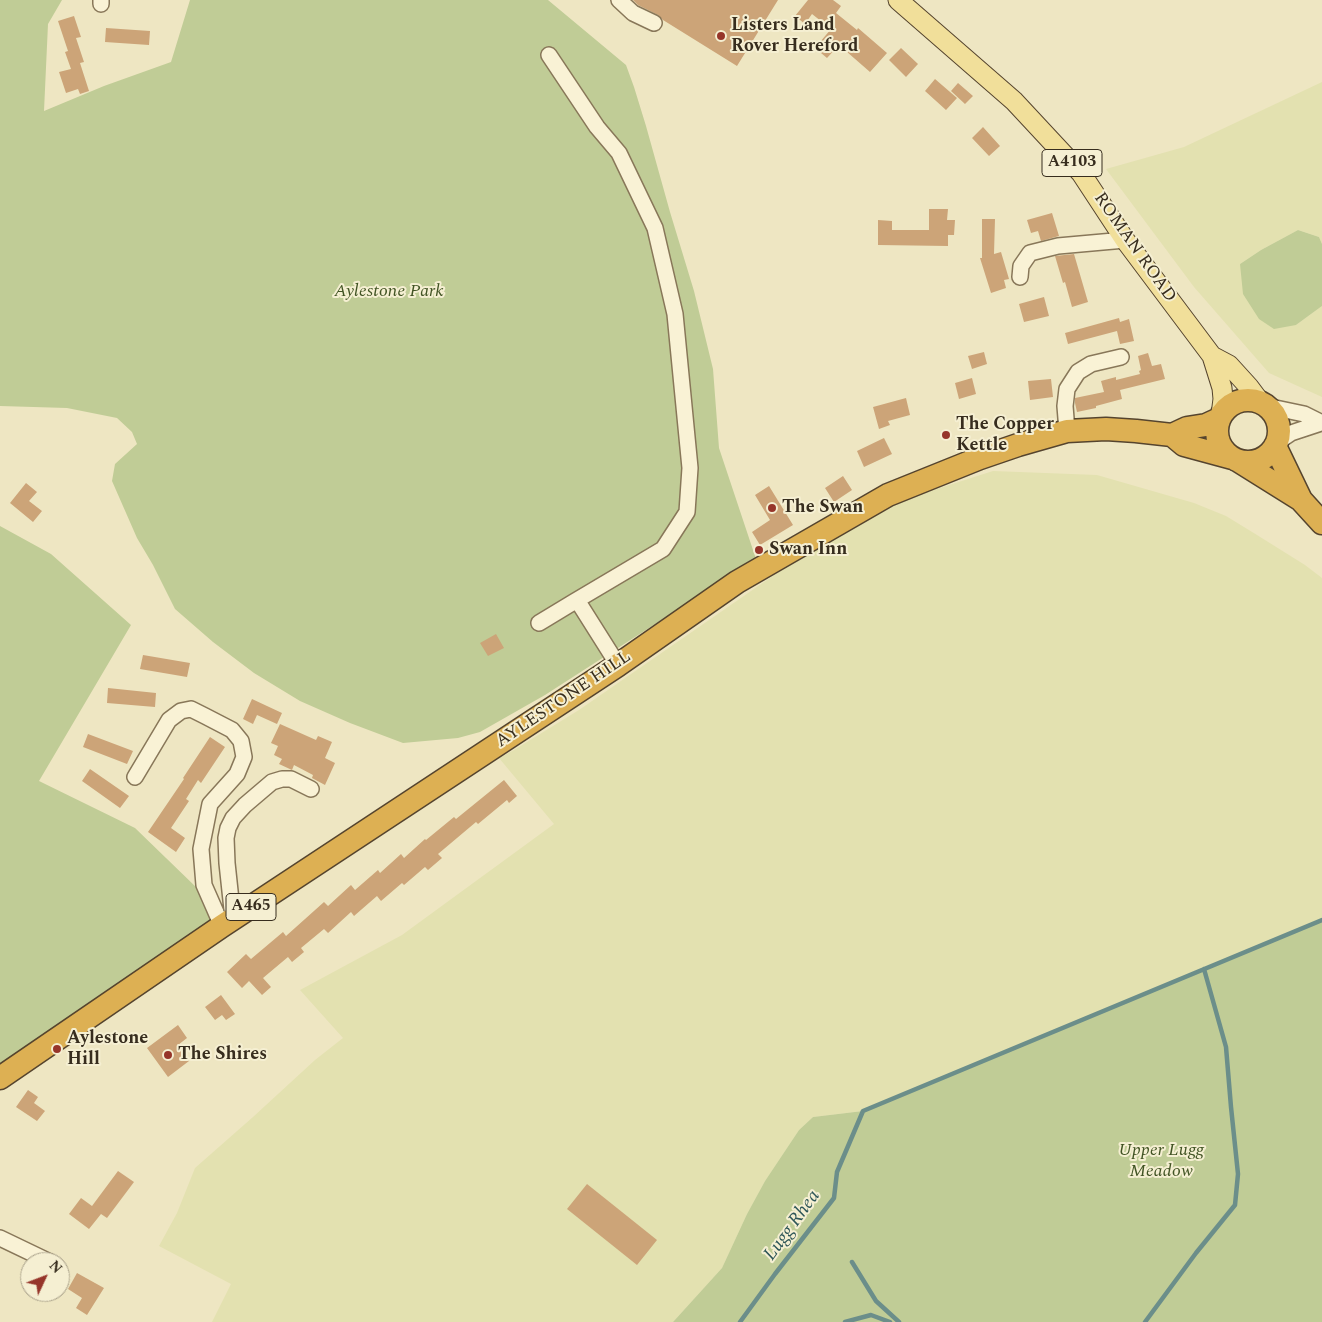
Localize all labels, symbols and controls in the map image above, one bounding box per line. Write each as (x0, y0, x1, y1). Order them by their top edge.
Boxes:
place label: Listers Land Rover Hereford (731, 15, 859, 58)
marker: Listers Land Rover Hereford (715, 30, 727, 42)
road number: A4103 (1042, 150, 1102, 177)
street label: ROMAN ROAD (1088, 189, 1180, 307)
park label: Aylestone Park (334, 281, 444, 303)
place label: The Copper Kettle (956, 414, 1054, 456)
marker: The Copper Kettle (940, 429, 952, 441)
place label: The Swan (782, 497, 863, 519)
marker: The Swan (766, 502, 778, 514)
place label: Swan Inn (769, 539, 847, 561)
marker: Swan Inn (753, 544, 765, 556)
street label: AYLESTONE HILL (492, 647, 636, 753)
road number: A465 (226, 894, 276, 920)
place label: Aylestone Hill (67, 1028, 148, 1070)
marker: Aylestone Hill (51, 1043, 63, 1055)
place label: The Shires (178, 1044, 267, 1066)
marker: The Shires (162, 1049, 174, 1061)
park label: Upper Lugg Meadow (1118, 1140, 1204, 1182)
water label: Lugg Rhea (760, 1186, 826, 1266)
north arrow (20, 1252, 70, 1302)
text: N (44, 1256, 67, 1278)

